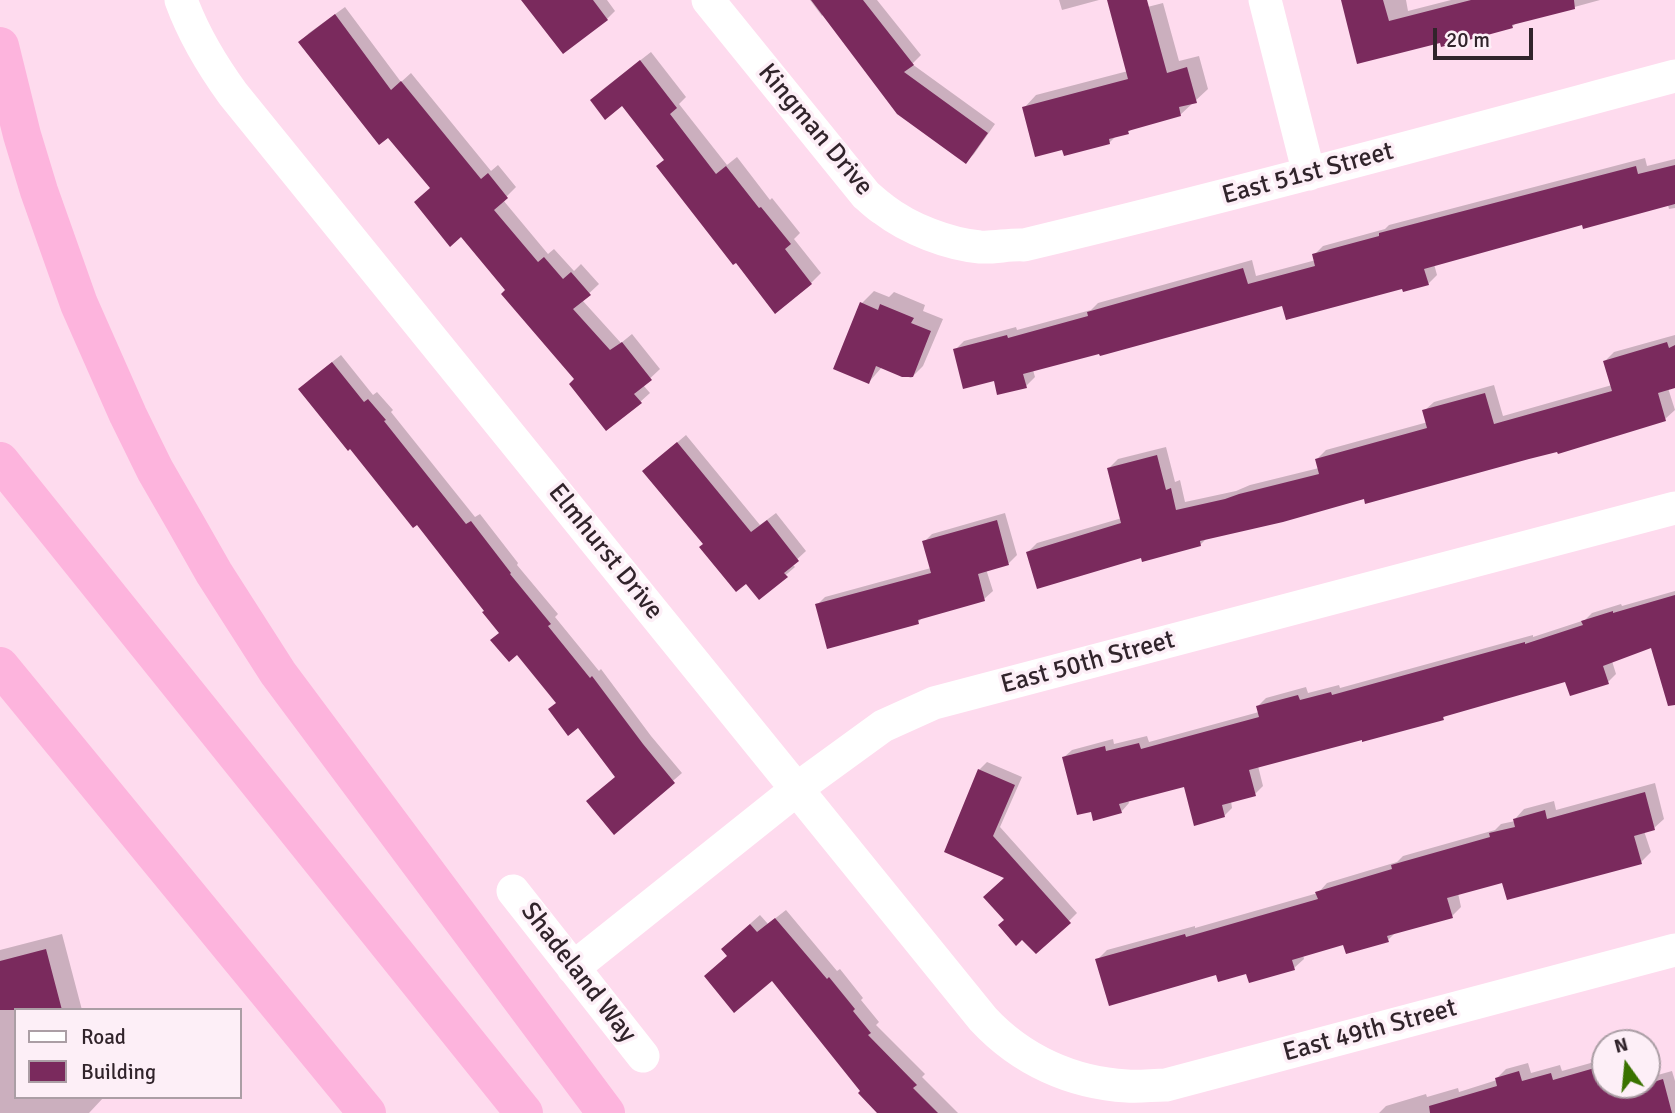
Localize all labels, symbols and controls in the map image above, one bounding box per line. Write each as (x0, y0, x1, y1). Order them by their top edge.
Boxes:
scale bar (1437, 14, 1537, 58)
text: 20 m (1446, 27, 1490, 53)
street label: Kingman Drive (751, 58, 879, 202)
street label: East 51st Street (1219, 136, 1397, 212)
street label: Elmhurst Drive (541, 478, 669, 626)
street label: East 50th Street (998, 625, 1178, 701)
street label: Shadeland Way (514, 897, 642, 1049)
street label: East 49th Street (1280, 993, 1460, 1069)
legend (14, 1008, 242, 1099)
text: Road (81, 1024, 126, 1050)
north arrow (1591, 1029, 1661, 1099)
text: N (1612, 1032, 1631, 1059)
text: Building (81, 1059, 156, 1085)

